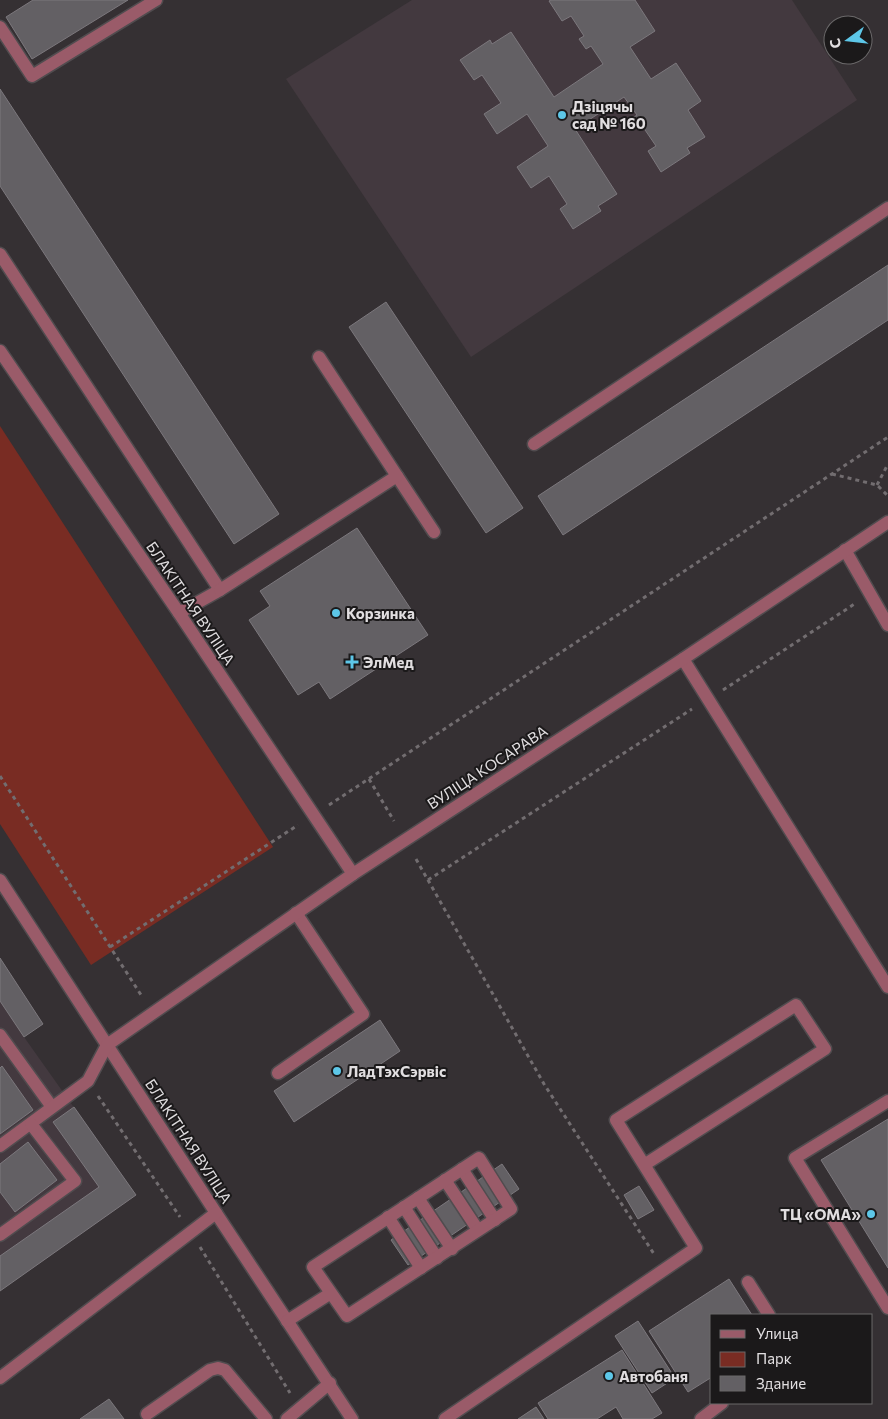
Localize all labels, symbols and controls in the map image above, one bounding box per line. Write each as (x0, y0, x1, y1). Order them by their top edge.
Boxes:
north arrow (823, 15, 873, 65)
text: С (826, 37, 844, 50)
place label: Дзіцячы сад № 160 (572, 97, 646, 132)
marker: Дзіцячы сад № 160 (556, 109, 568, 121)
street label: БЛАКІТНАЯ ВУЛІЦА (143, 538, 239, 668)
place label: Корзинка (346, 604, 415, 622)
marker: Корзинка (330, 607, 342, 619)
place label: ЭлМед (363, 653, 414, 671)
marker: ЭлМед (345, 655, 359, 669)
street label: ВУЛІЦА КОСАРАВА (423, 721, 551, 813)
place label: ЛадТэхСэрвіс (347, 1062, 446, 1080)
marker: ЛадТэхСэрвіс (331, 1065, 343, 1077)
street label: БЛАКІТНАЯ ВУЛІЦА (142, 1075, 236, 1207)
place label: ТЦ «ОМА» (780, 1205, 861, 1223)
marker: ТЦ «ОМА» (865, 1208, 877, 1220)
legend (710, 1314, 873, 1404)
text: Улица (756, 1324, 798, 1342)
text: Парк (756, 1349, 792, 1367)
place label: Автобаня (619, 1367, 688, 1385)
marker: Автобаня (603, 1370, 615, 1382)
text: Здание (756, 1374, 806, 1392)

